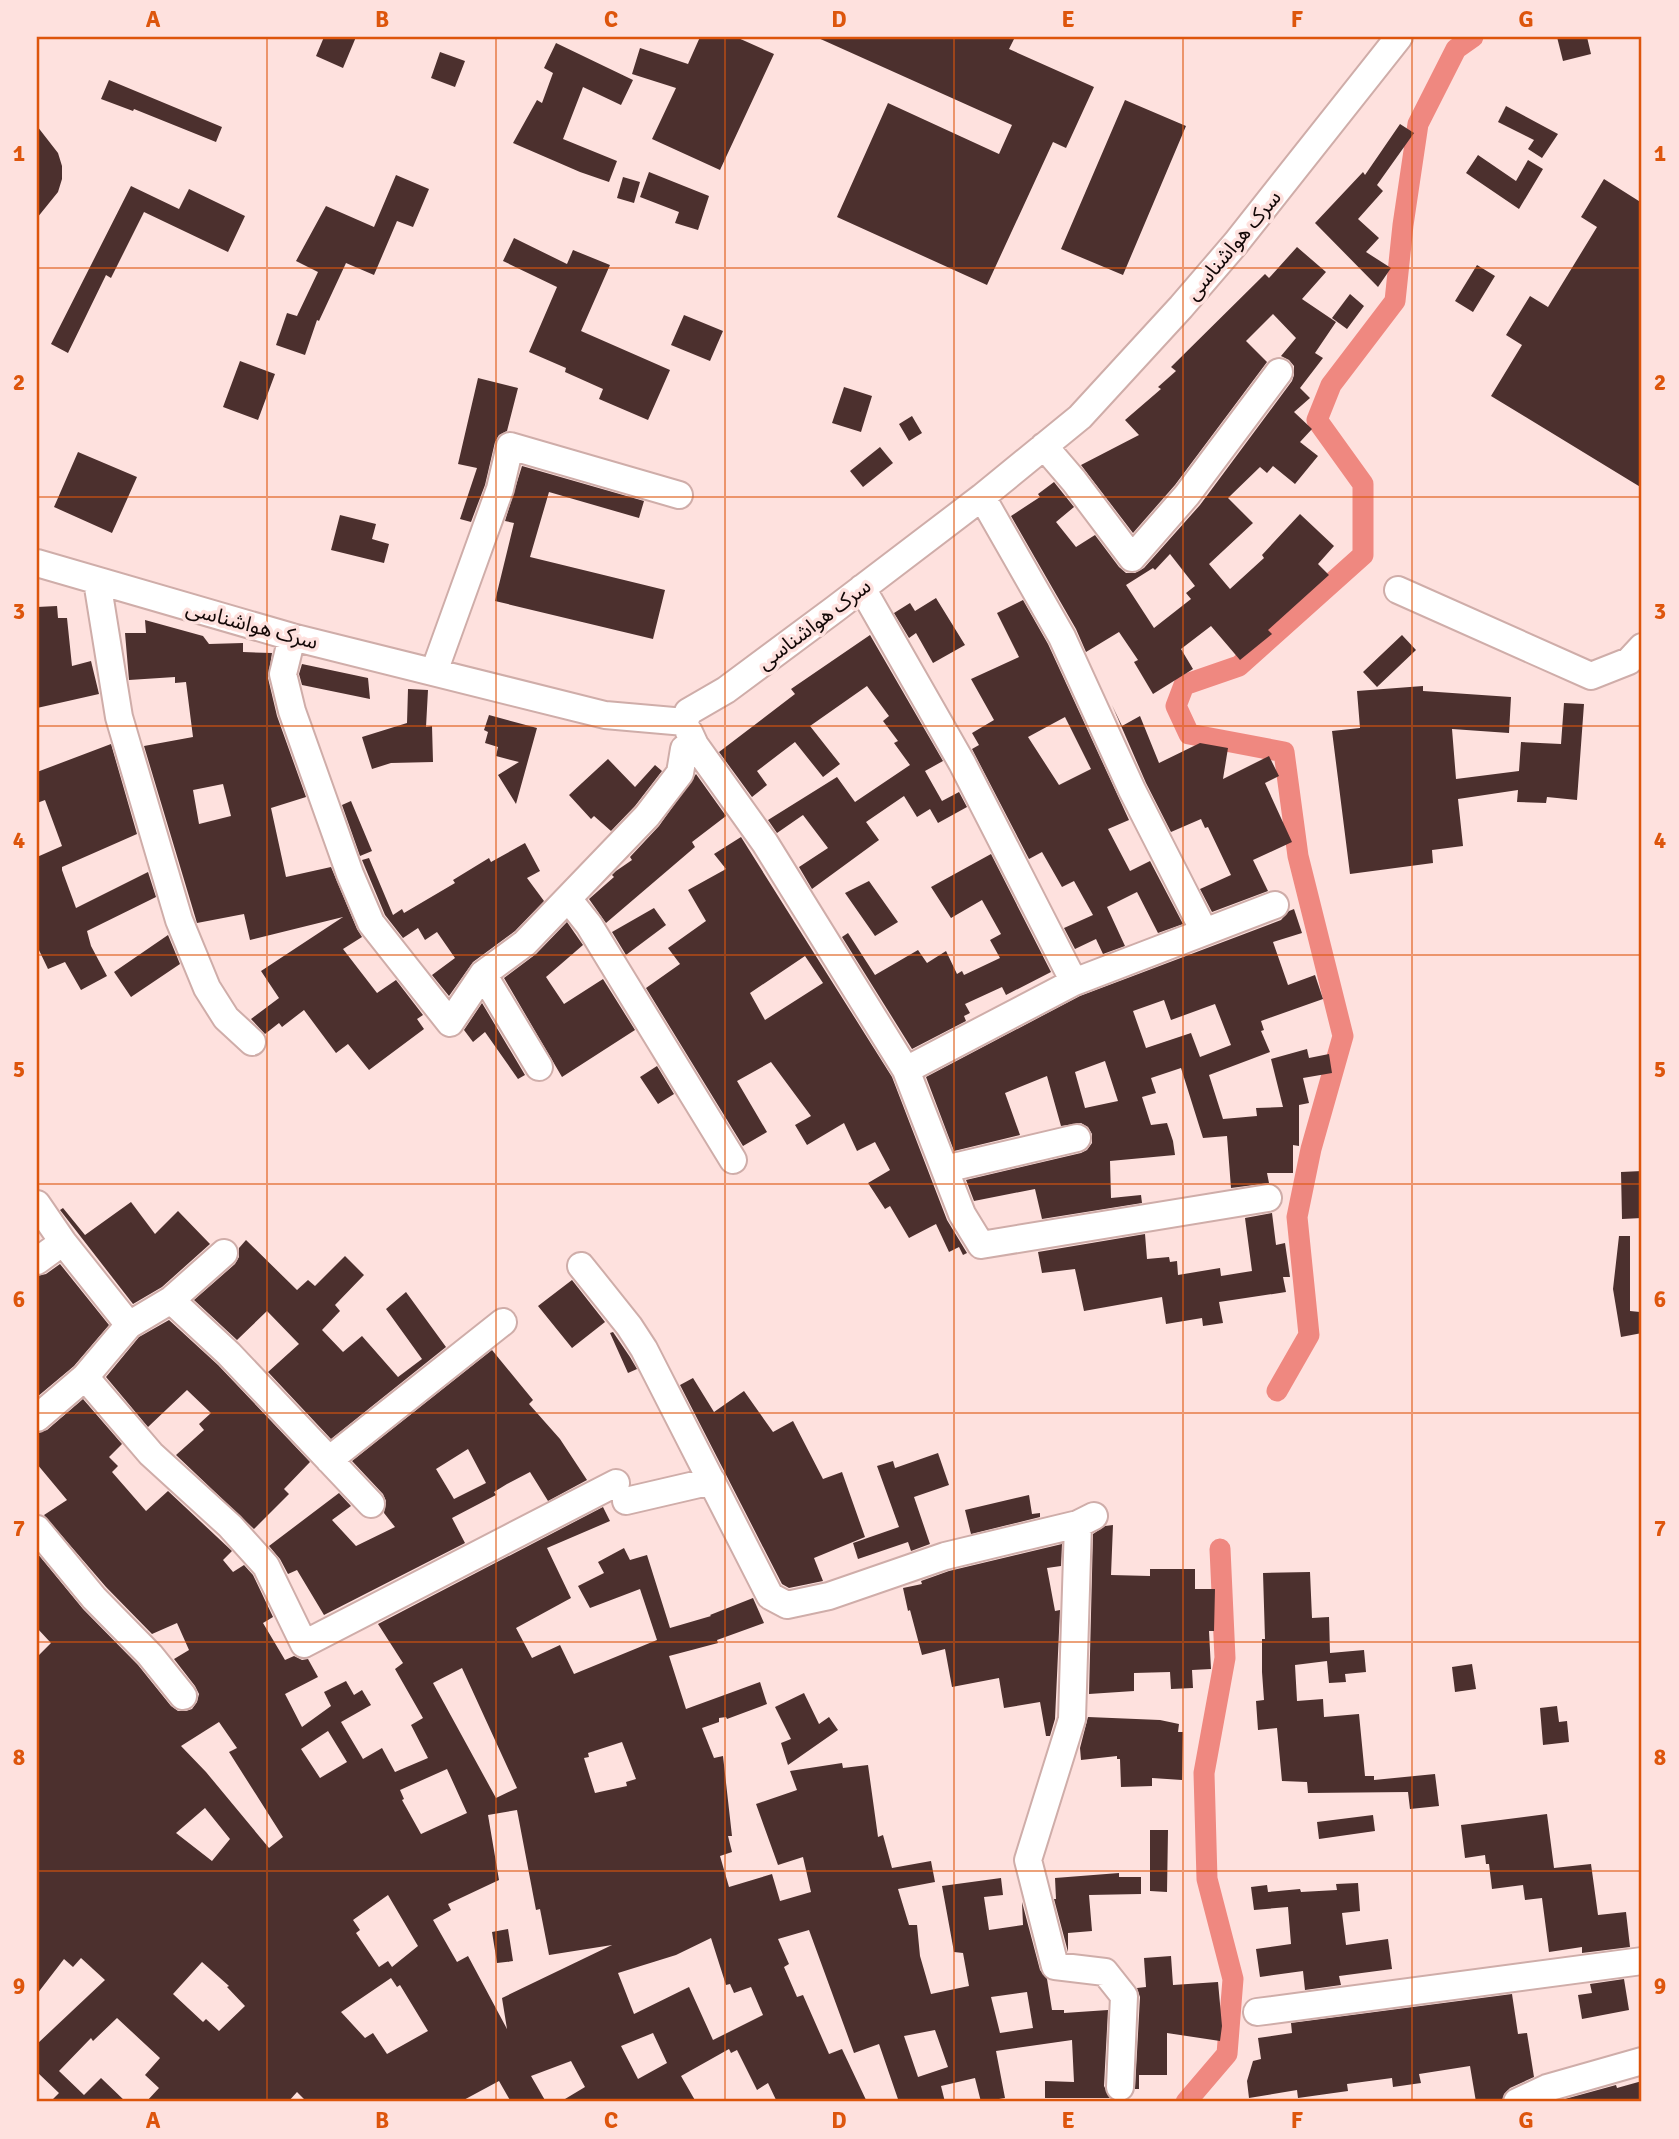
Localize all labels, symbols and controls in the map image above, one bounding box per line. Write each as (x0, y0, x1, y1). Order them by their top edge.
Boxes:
text: A (146, 5, 161, 34)
text: B (375, 5, 389, 34)
text: C (604, 5, 618, 34)
text: D (831, 5, 847, 34)
text: E (1061, 5, 1075, 34)
text: F (1291, 5, 1303, 34)
text: G (1518, 5, 1534, 34)
text: 1 (13, 139, 25, 168)
text: 1 (1654, 139, 1666, 168)
street label: سرک هواشناسی (1179, 185, 1287, 305)
text: 2 (13, 368, 25, 397)
text: 2 (1654, 368, 1666, 397)
street label: سرک هواشناسی (752, 573, 876, 675)
street label: سرک هواشناسی (183, 595, 321, 655)
text: 3 (13, 597, 25, 626)
text: 3 (1654, 597, 1666, 626)
text: 4 (13, 826, 25, 855)
text: 4 (1654, 826, 1666, 855)
text: 5 (13, 1055, 25, 1084)
text: 5 (1654, 1055, 1666, 1084)
text: 6 (13, 1285, 25, 1314)
text: 6 (1654, 1285, 1666, 1314)
text: 7 (13, 1514, 25, 1543)
text: 7 (1654, 1514, 1666, 1543)
text: 8 (13, 1743, 25, 1772)
text: 8 (1654, 1743, 1666, 1772)
text: 9 (13, 1972, 25, 2001)
text: 9 (1654, 1972, 1666, 2001)
text: A (146, 2106, 161, 2135)
text: B (375, 2106, 389, 2135)
text: C (604, 2106, 618, 2135)
text: D (831, 2106, 847, 2135)
text: E (1061, 2106, 1075, 2135)
text: F (1291, 2106, 1303, 2135)
text: G (1518, 2106, 1534, 2135)

